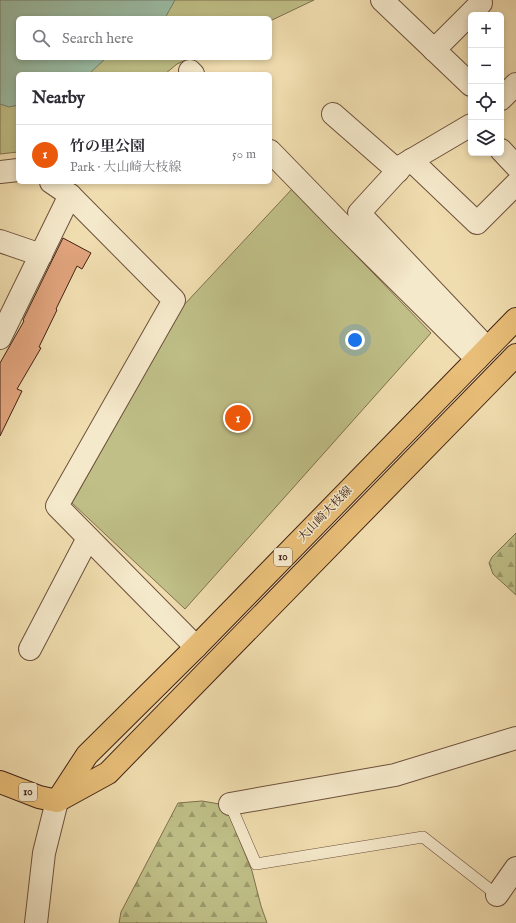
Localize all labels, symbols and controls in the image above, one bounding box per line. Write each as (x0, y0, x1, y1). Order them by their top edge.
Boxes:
map controls (468, 12, 504, 156)
button: + (468, 12, 504, 48)
search box (16, 16, 272, 60)
icon: search (30, 27, 52, 49)
text: Search here (62, 29, 133, 48)
button: − (468, 48, 504, 84)
button: locate (468, 84, 504, 120)
text: Nearby (32, 88, 85, 109)
button: layers (468, 120, 504, 156)
text: 竹の里公園 (70, 137, 145, 156)
text: 1 (43, 146, 47, 163)
text: 50 m (232, 146, 256, 163)
text: Park · 大山崎大枝線 (70, 159, 181, 176)
your location (345, 330, 365, 350)
pin: 1 (225, 403, 251, 433)
street label: 大山崎大枝線 (295, 483, 355, 545)
road number: 10 (274, 548, 292, 566)
road number: 10 (19, 783, 37, 801)

